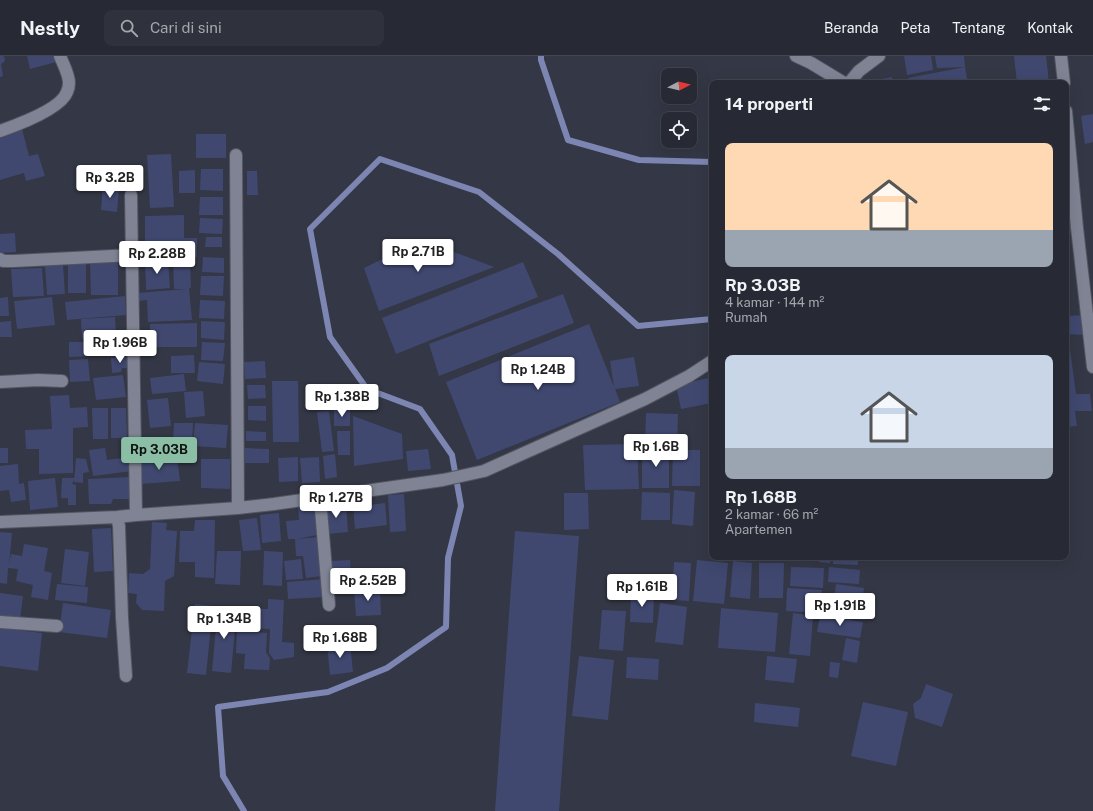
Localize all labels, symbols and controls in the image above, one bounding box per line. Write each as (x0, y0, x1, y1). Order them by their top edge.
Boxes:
search box (104, 10, 384, 46)
text: Nestly (20, 17, 80, 39)
icon: search (118, 17, 140, 39)
text: Cari di sini (150, 19, 222, 36)
text: Beranda (824, 20, 879, 36)
text: Peta (901, 20, 930, 36)
text: Tentang (952, 20, 1005, 36)
text: Kontak (1027, 20, 1073, 36)
north arrow (661, 68, 697, 104)
map controls (661, 68, 697, 148)
icon: filters (1031, 93, 1053, 115)
text: 14 properti (725, 94, 813, 114)
button: locate (661, 112, 697, 148)
pin: Rp 3.2B (73, 165, 147, 199)
icon: home (853, 169, 925, 241)
text: Rp 3.2B (85, 170, 135, 185)
pin: Rp 2.71B (377, 239, 459, 273)
pin: Rp 2.28B (116, 241, 198, 275)
text: Rp 2.71B (391, 244, 445, 259)
text: Rp 2.28B (128, 246, 186, 261)
text: Rp 3.03B (725, 275, 801, 295)
text: 4 kamar · 144 m² (725, 295, 824, 310)
text: Rumah (725, 310, 767, 325)
pin: Rp 1.96B (79, 330, 161, 364)
text: Rp 1.96B (93, 335, 147, 350)
pin: Rp 1.24B (497, 357, 579, 391)
text: Rp 1.24B (511, 362, 565, 377)
icon: home (853, 381, 925, 453)
pin: Rp 1.38B (301, 384, 383, 418)
text: Rp 1.38B (314, 389, 370, 404)
pin: Rp 1.6B (619, 434, 693, 468)
pin: Rp 3.03B (118, 437, 200, 471)
text: Rp 1.6B (633, 439, 679, 454)
text: Rp 3.03B (130, 442, 188, 457)
pin: Rp 1.27B (295, 485, 377, 519)
text: Rp 1.68B (725, 487, 797, 507)
text: Rp 1.27B (309, 490, 363, 505)
text: 2 kamar · 66 m² (725, 507, 818, 522)
text: Apartemen (725, 522, 792, 537)
pin: Rp 2.52B (327, 568, 409, 602)
text: Rp 2.52B (339, 573, 397, 588)
pin: Rp 1.61B (601, 574, 683, 608)
text: Rp 1.61B (616, 579, 668, 594)
pin: Rp 1.91B (799, 593, 881, 627)
text: Rp 1.91B (814, 598, 866, 613)
pin: Rp 1.34B (183, 606, 265, 640)
text: Rp 1.34B (197, 611, 251, 626)
pin: Rp 1.68B (299, 625, 381, 659)
text: Rp 1.68B (312, 630, 368, 645)

